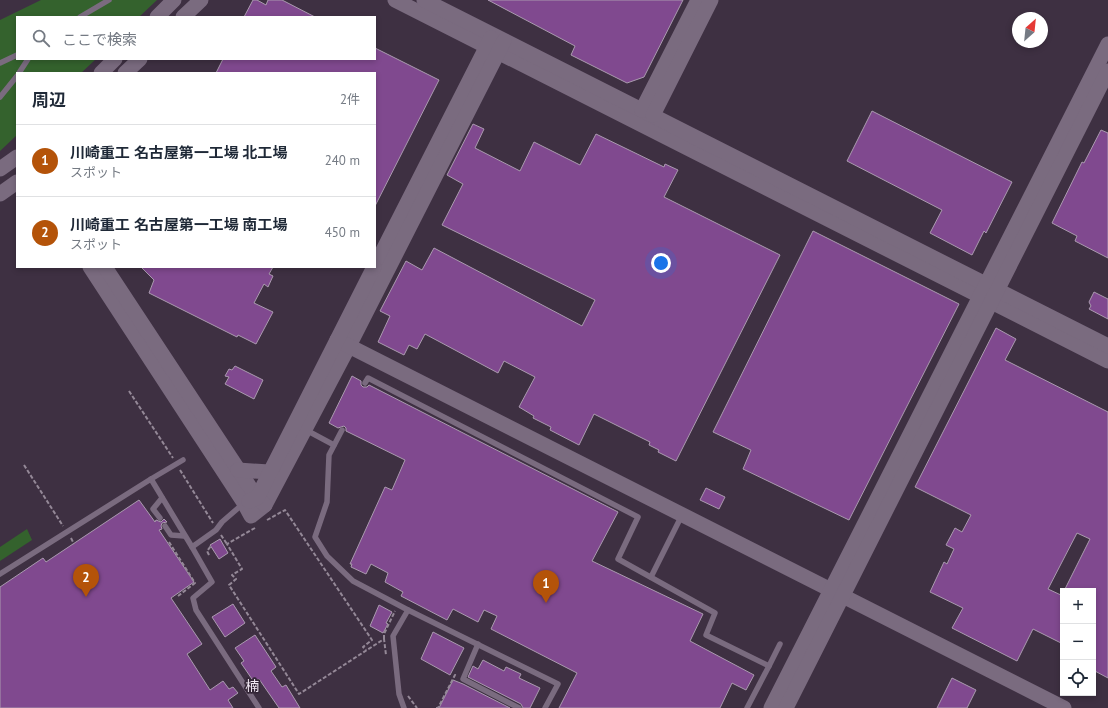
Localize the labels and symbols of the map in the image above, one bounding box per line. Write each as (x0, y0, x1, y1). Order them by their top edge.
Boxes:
north arrow (1012, 12, 1048, 48)
your location (651, 253, 671, 273)
pin: 2 (73, 564, 99, 597)
pin: 1 (533, 570, 559, 603)
district label: 楠 (245, 677, 259, 695)

